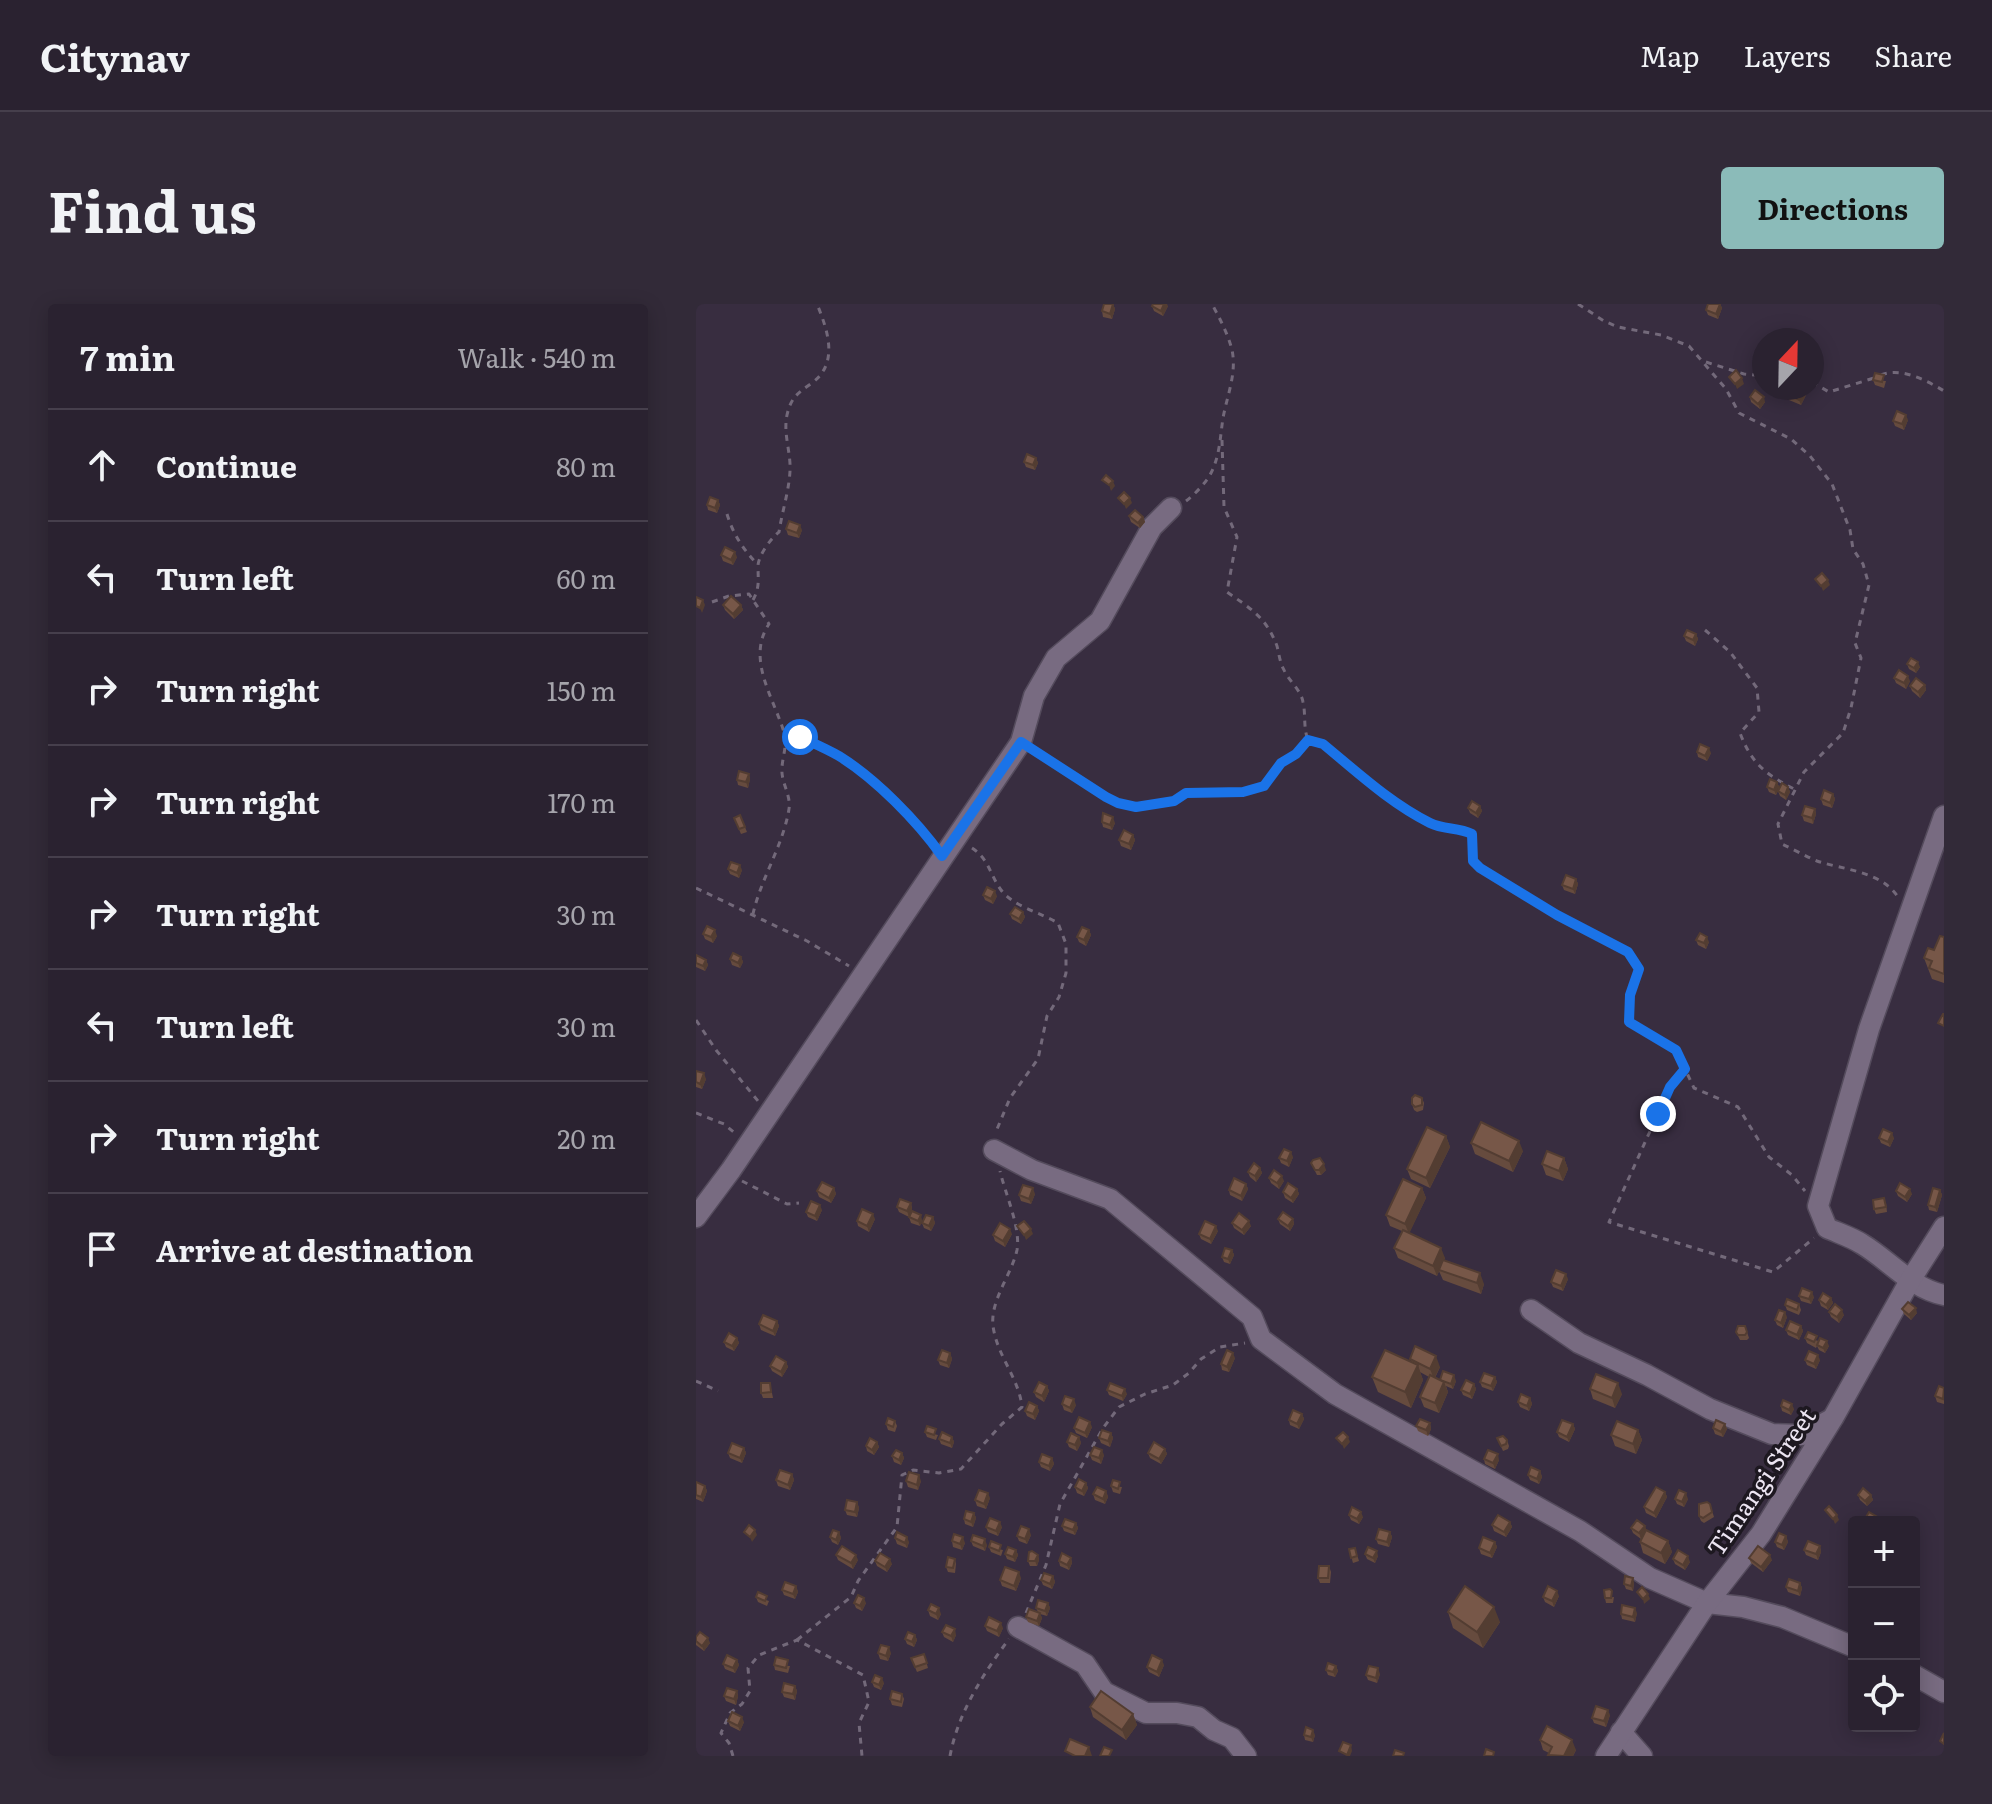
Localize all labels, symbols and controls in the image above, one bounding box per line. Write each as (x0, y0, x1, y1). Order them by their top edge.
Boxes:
text: Citynav (40, 27, 190, 84)
text: Map (1640, 34, 1699, 76)
text: Layers (1743, 34, 1830, 76)
text: Share (1874, 34, 1952, 76)
text: Find us (48, 167, 257, 250)
button: Directions (1721, 167, 1944, 249)
north arrow (1752, 328, 1824, 400)
text: 7 min (80, 331, 175, 381)
text: Walk · 540 m (457, 337, 616, 376)
icon: ahead (80, 443, 124, 487)
text: Continue (156, 443, 297, 487)
text: 80 m (556, 446, 616, 485)
icon: left (80, 555, 124, 599)
text: Turn left (156, 555, 294, 599)
text: 60 m (557, 558, 616, 597)
icon: right (80, 667, 124, 711)
text: Turn right (156, 667, 320, 711)
text: 150 m (547, 670, 616, 709)
route start (782, 719, 818, 755)
icon: right (80, 779, 124, 823)
text: Turn right (156, 779, 320, 823)
text: 170 m (548, 782, 616, 821)
icon: right (80, 891, 124, 935)
text: Turn right (156, 891, 320, 935)
text: 30 m (556, 894, 616, 933)
icon: left (80, 1003, 124, 1047)
text: Turn left (156, 1003, 294, 1047)
text: 30 m (556, 1006, 616, 1045)
route end (1640, 1096, 1676, 1132)
icon: right (80, 1115, 124, 1159)
text: Turn right (156, 1115, 320, 1159)
text: 20 m (557, 1118, 616, 1157)
icon: arrive (80, 1227, 124, 1271)
text: Arrive at destination (156, 1227, 473, 1271)
street label: Timangi Street (1697, 1400, 1823, 1562)
map controls (1848, 1516, 1920, 1732)
button: + (1848, 1516, 1920, 1588)
button: − (1848, 1588, 1920, 1660)
button: locate (1848, 1660, 1920, 1732)

